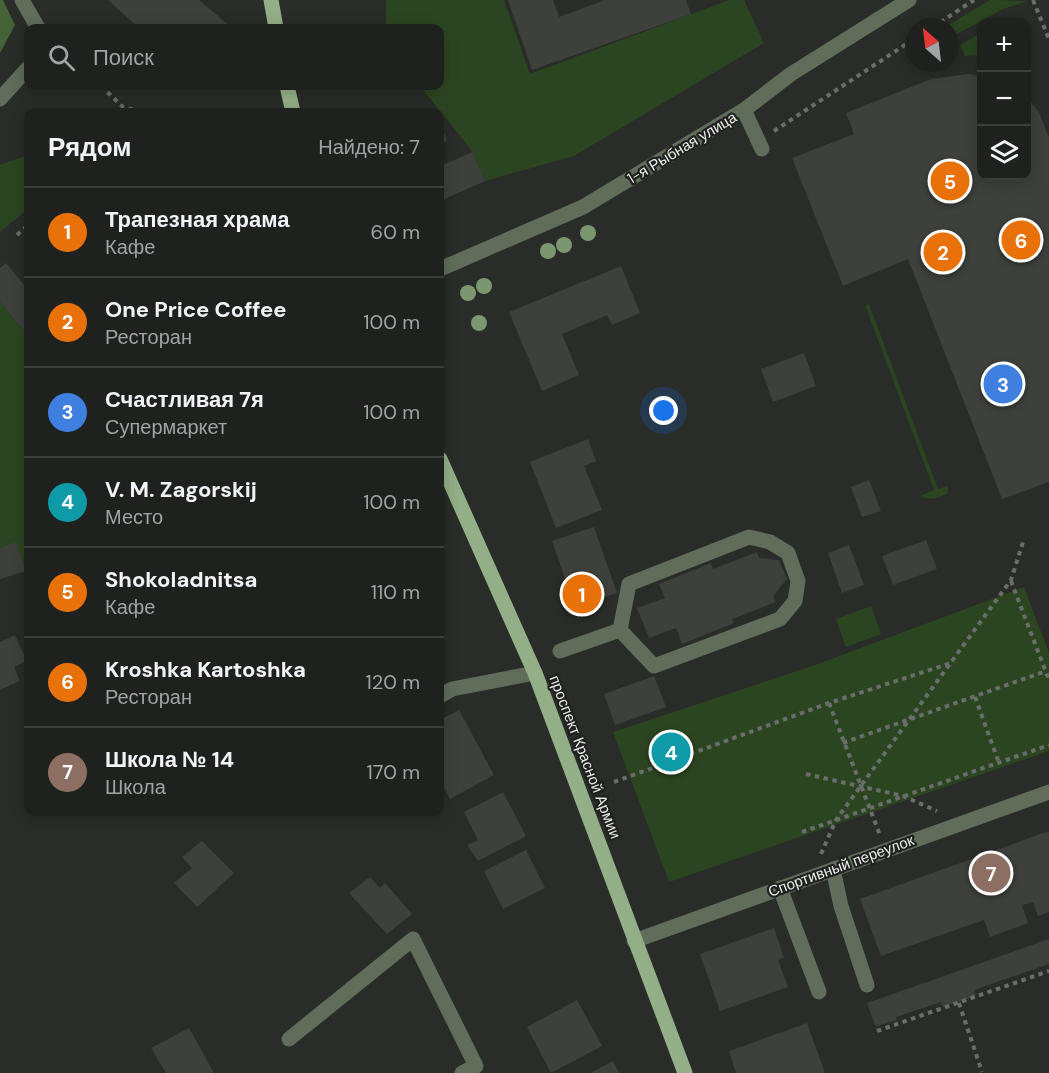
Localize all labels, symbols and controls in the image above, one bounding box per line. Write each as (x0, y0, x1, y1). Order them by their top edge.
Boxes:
north arrow (905, 18, 959, 72)
map controls (977, 18, 1031, 180)
button: + (977, 18, 1031, 72)
search box (24, 24, 444, 90)
icon: search (45, 41, 78, 74)
text: Поиск (93, 43, 154, 72)
button: − (977, 72, 1031, 126)
street label: 1-я Рыбная улица (624, 107, 741, 189)
button: layers (977, 126, 1031, 180)
text: Рядом (48, 130, 131, 164)
text: Найдено: 7 (318, 134, 420, 160)
pin: 5 (930, 158, 970, 204)
text: Трапезная храма (105, 205, 289, 234)
pin: 6 (1002, 218, 1040, 262)
text: 1 (64, 219, 71, 245)
text: 60 m (371, 219, 420, 245)
pin: 2 (924, 230, 962, 274)
text: Кафе (105, 234, 155, 260)
text: One Price Coffee (105, 295, 287, 324)
text: 2 (62, 309, 73, 335)
text: 100 m (363, 309, 420, 335)
text: Ресторан (105, 324, 192, 350)
pin: 3 (984, 362, 1022, 406)
text: Счастливая 7я (105, 385, 264, 414)
your location (649, 396, 678, 425)
text: 3 (61, 399, 74, 425)
text: 100 m (363, 399, 420, 425)
text: Супермаркет (105, 414, 227, 440)
text: V. M. Zagorskij (105, 475, 257, 504)
text: 4 (61, 489, 74, 515)
text: 100 m (363, 489, 420, 515)
text: Место (105, 504, 163, 530)
text: Shokoladnitsa (105, 565, 257, 594)
pin: 1 (562, 572, 602, 616)
text: 5 (61, 579, 74, 605)
text: 110 m (371, 579, 420, 605)
text: Кафе (105, 594, 155, 620)
text: Kroshka Kartoshka (105, 655, 306, 684)
text: 6 (61, 669, 74, 695)
text: 120 m (366, 669, 420, 695)
street label: проспект Красной Армии (545, 672, 625, 842)
text: Ресторан (105, 684, 192, 710)
pin: 4 (652, 730, 690, 774)
text: Школа № 14 (105, 745, 234, 774)
text: 7 (62, 759, 73, 785)
text: 170 m (367, 759, 420, 785)
text: Школа (105, 774, 166, 800)
street label: Спортивный переулок (765, 830, 917, 902)
pin: 7 (972, 850, 1010, 896)

